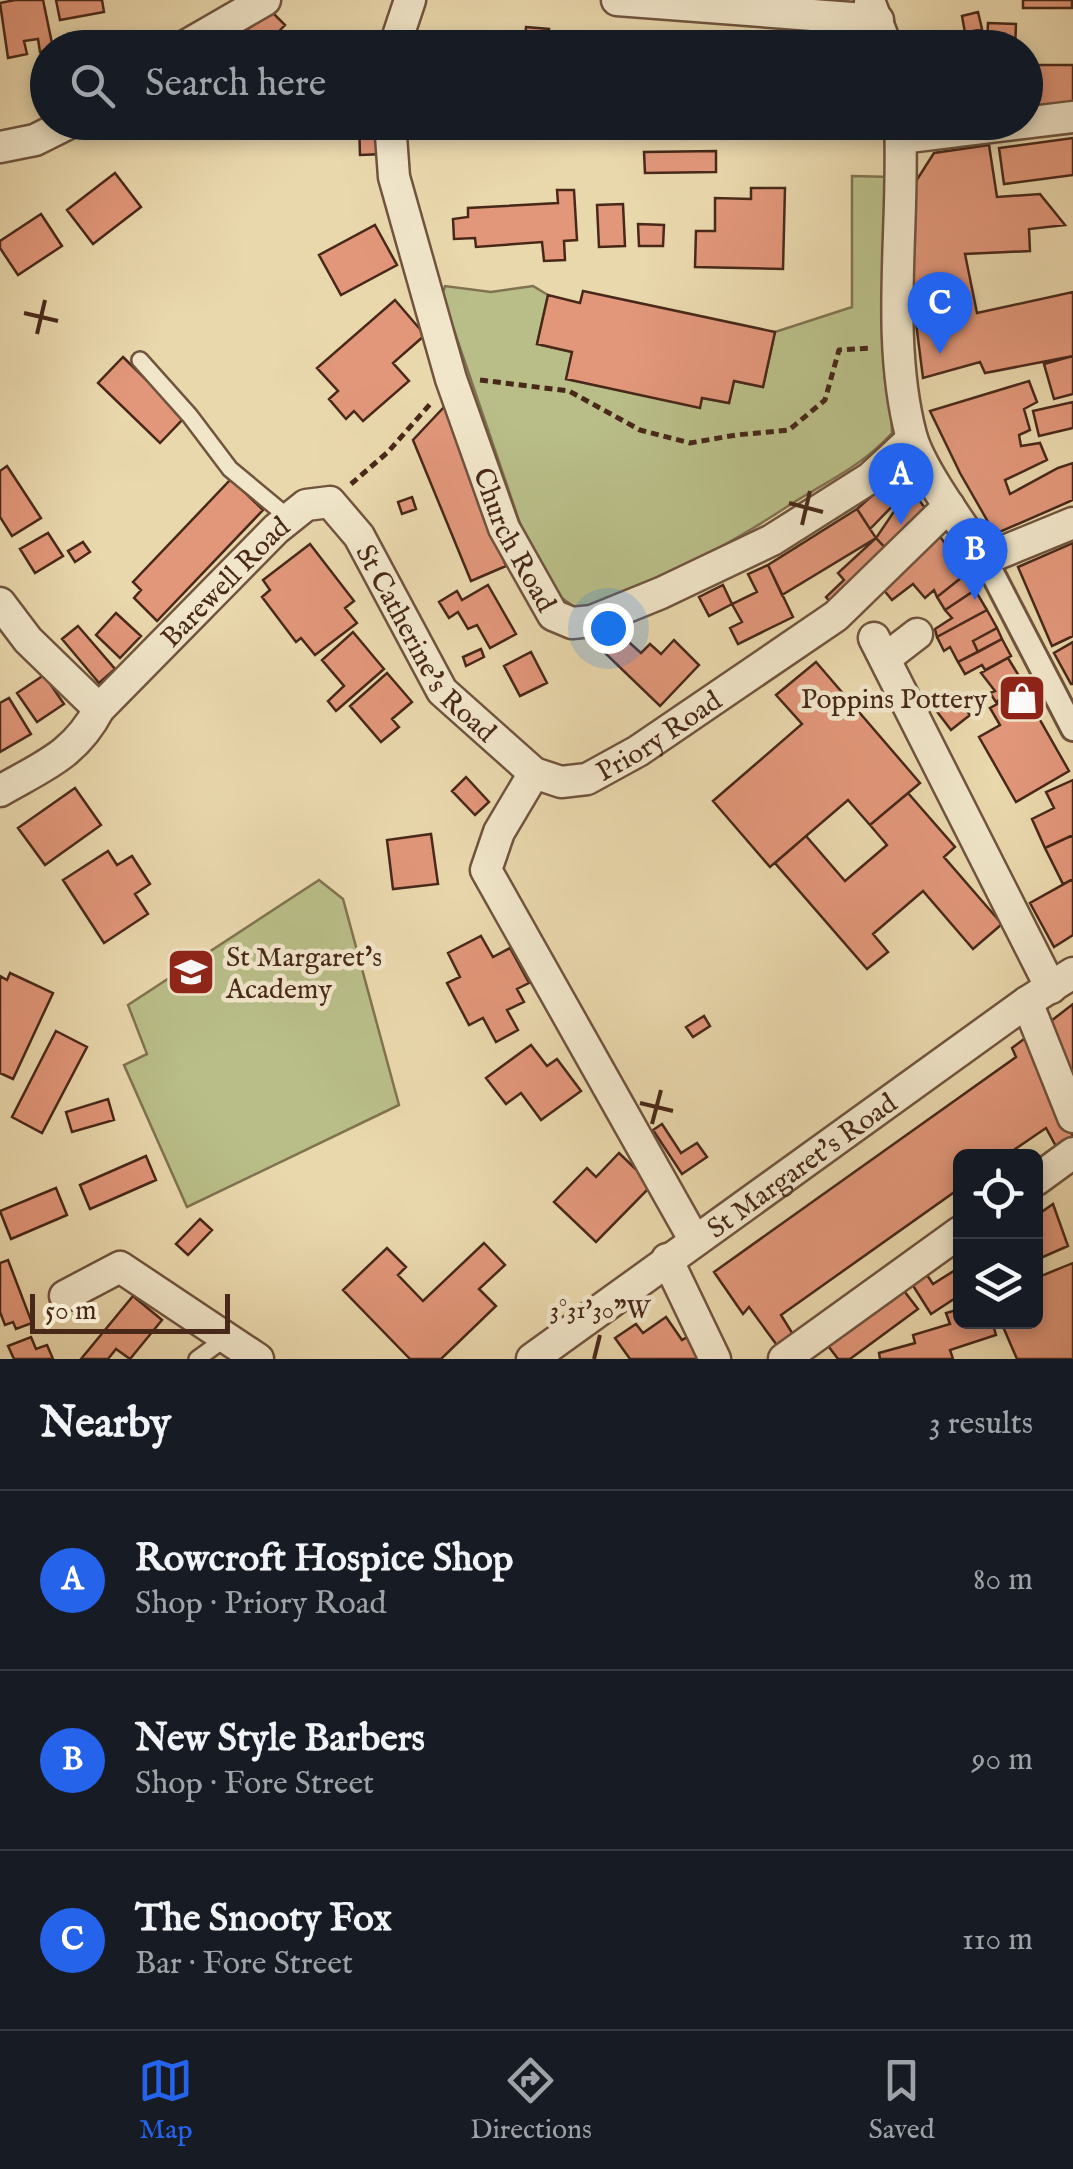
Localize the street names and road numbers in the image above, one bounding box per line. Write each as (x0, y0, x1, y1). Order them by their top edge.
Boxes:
street label: Church Road (464, 463, 563, 619)
street label: Barewell Road (154, 510, 297, 656)
street label: St Catherine's Road (347, 539, 502, 751)
street label: Priory Road (591, 684, 729, 791)
street label: St Margaret's Road (701, 1087, 905, 1247)

